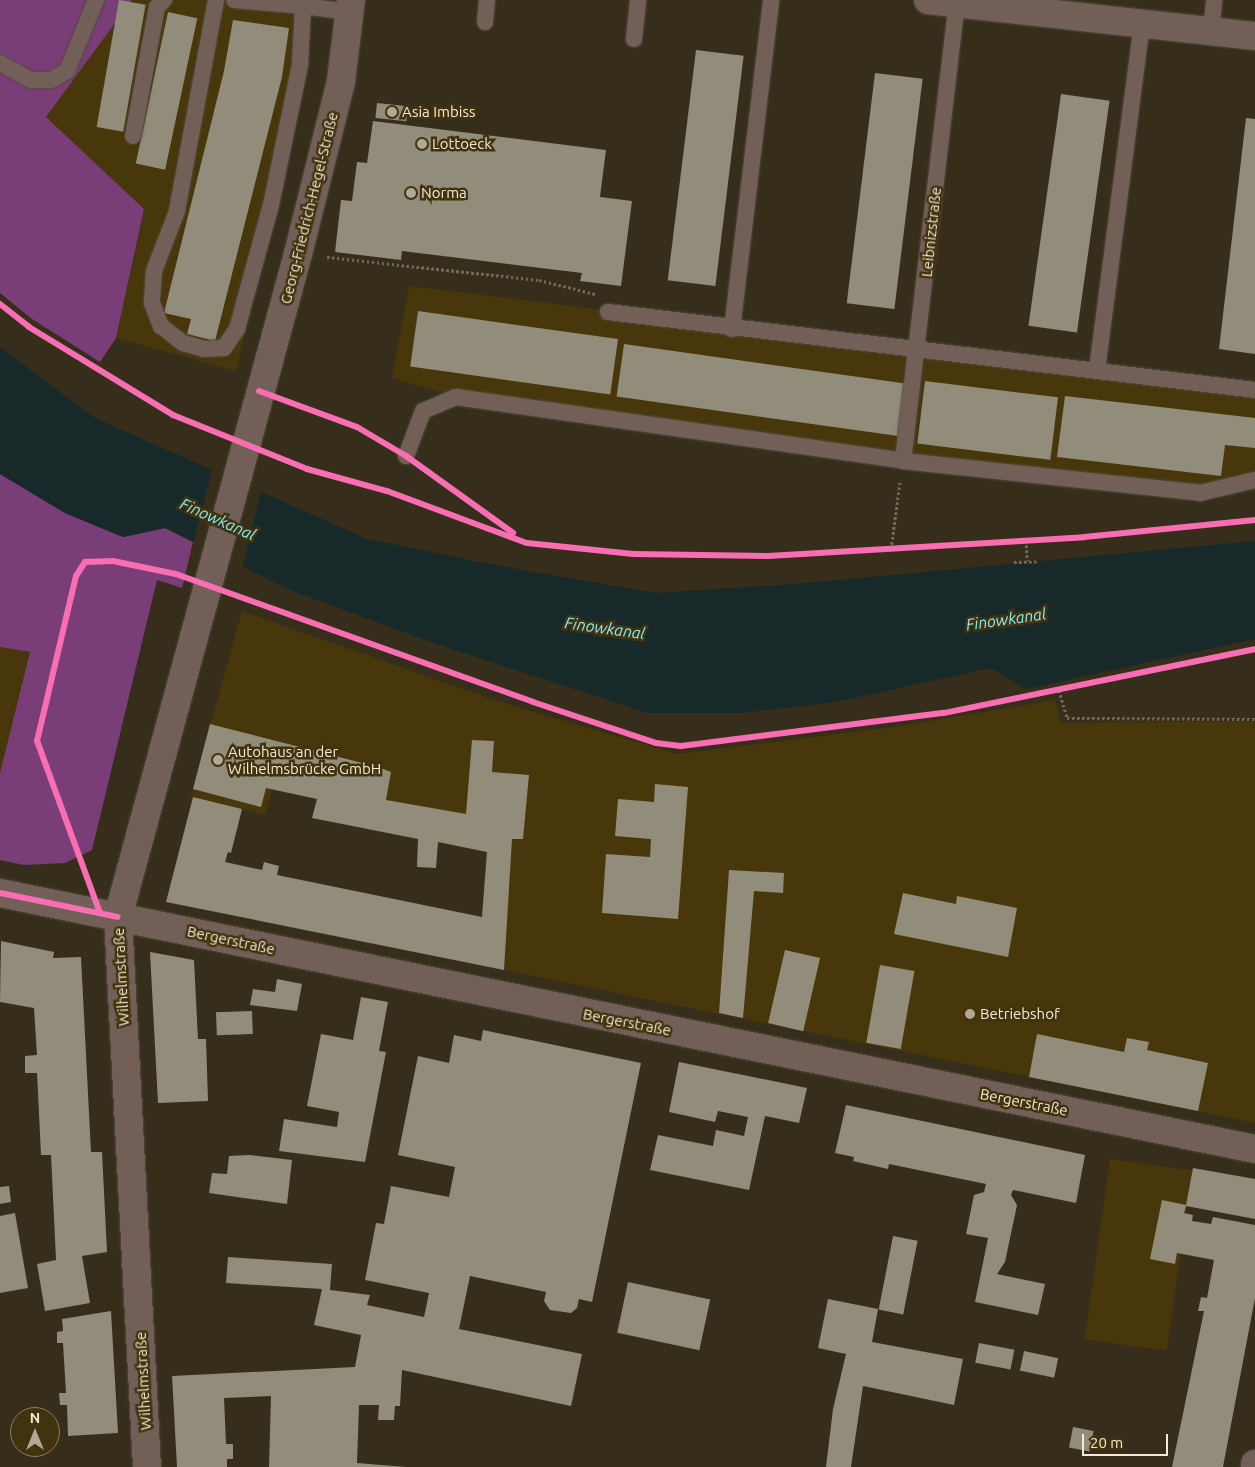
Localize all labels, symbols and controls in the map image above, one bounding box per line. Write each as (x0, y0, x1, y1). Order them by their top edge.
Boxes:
place label: Asia Imbiss (402, 103, 475, 121)
marker: Asia Imbiss (386, 106, 398, 118)
street label: Georg-Friedrich-Hegel-Straße (276, 110, 342, 306)
place label: Lottoeck (432, 135, 492, 153)
marker: Lottoeck (416, 138, 428, 150)
place label: Norma (421, 184, 467, 202)
street label: Leibnizstraße (917, 186, 945, 278)
marker: Norma (405, 187, 417, 199)
water label: Finowkanal (177, 494, 259, 544)
water label: Finowkanal (965, 604, 1047, 634)
water label: Finowkanal (564, 613, 646, 643)
place label: Autohaus an der Wilhelmsbrücke GmbH (228, 742, 381, 777)
marker: Autohaus an der Wilhelmsbrücke GmbH (212, 754, 224, 766)
street label: Bergerstraße (186, 922, 276, 958)
street label: Wilhelmstraße (109, 927, 133, 1027)
street label: Bergerstraße (582, 1005, 672, 1039)
place label: Betriebshof (980, 1005, 1060, 1023)
marker: Betriebshof (964, 1008, 976, 1020)
street label: Bergerstraße (979, 1085, 1069, 1119)
street label: Wilhelmstraße (131, 1331, 155, 1431)
north arrow (10, 1407, 60, 1457)
text: N (30, 1410, 40, 1426)
scale bar (1085, 1424, 1171, 1456)
text: 20 m (1090, 1434, 1123, 1451)

